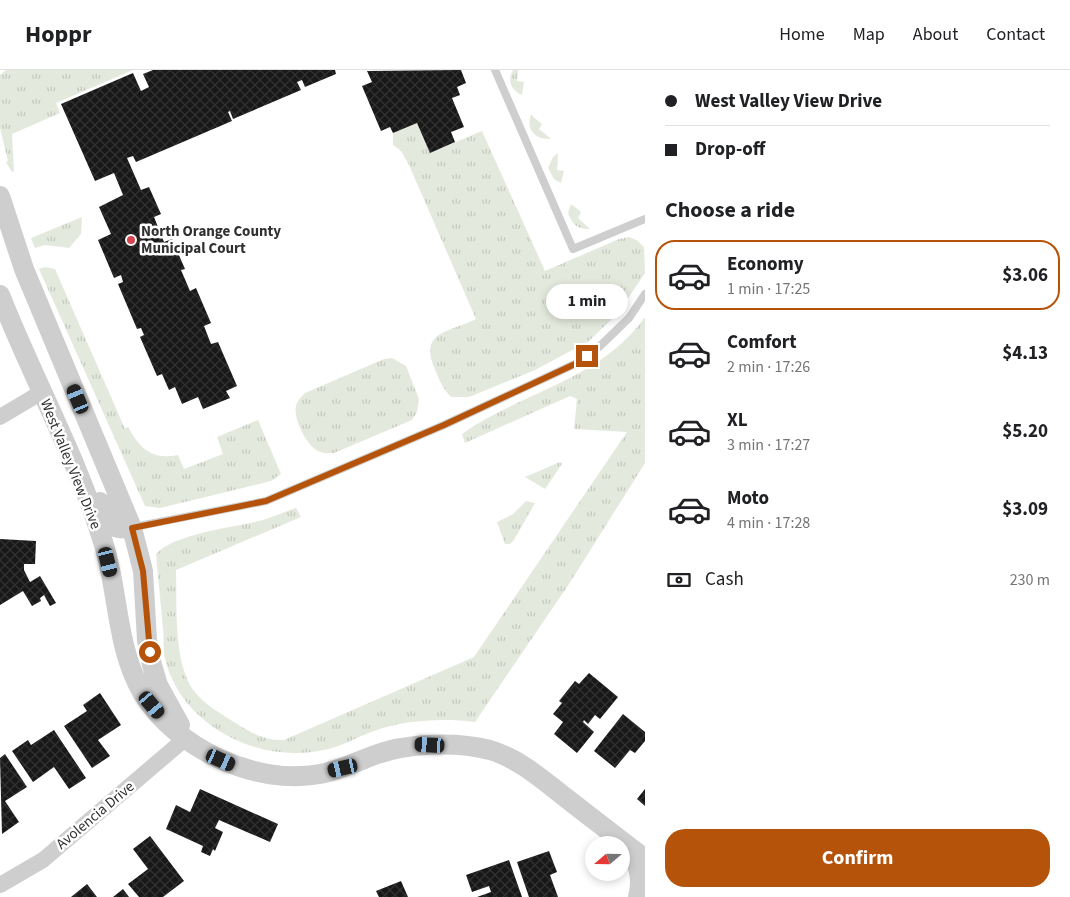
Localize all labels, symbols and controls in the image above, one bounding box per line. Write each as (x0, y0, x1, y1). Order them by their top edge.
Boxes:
text: Hoppr (25, 17, 92, 52)
text: Home (779, 22, 825, 47)
text: Map (853, 22, 885, 47)
text: About (913, 22, 958, 47)
text: Contact (986, 22, 1045, 47)
text: West Valley View Drive (695, 88, 882, 115)
text: Drop-off (695, 136, 765, 163)
text: Choose a ride (665, 194, 795, 226)
place label: North Orange County Municipal Court (141, 221, 281, 259)
marker: North Orange County Municipal Court (125, 234, 137, 246)
text: Economy (727, 251, 804, 278)
icon: car (667, 253, 712, 298)
text: $3.06 (1002, 262, 1048, 289)
text: 1 min · 17:25 (727, 278, 810, 300)
callout: 1 min (546, 284, 628, 318)
text: 1 min (568, 290, 606, 312)
text: Comfort (727, 329, 797, 356)
icon: car (667, 331, 712, 376)
text: $4.13 (1002, 340, 1048, 367)
route end (576, 345, 598, 367)
text: 2 min · 17:26 (727, 356, 810, 378)
car (65, 382, 90, 416)
street label: West Valley View Drive (35, 396, 106, 532)
text: XL (727, 407, 748, 434)
icon: car (667, 409, 712, 454)
text: $5.20 (1002, 418, 1048, 445)
text: 3 min · 17:27 (727, 434, 810, 456)
text: Moto (727, 485, 769, 512)
icon: car (667, 487, 712, 532)
text: $3.09 (1002, 496, 1048, 523)
text: 4 min · 17:28 (727, 512, 810, 534)
car (97, 546, 118, 578)
icon: cash (665, 566, 693, 594)
text: Cash (705, 566, 744, 593)
text: 230 m (1010, 569, 1050, 591)
route start (139, 641, 161, 663)
car (136, 689, 167, 721)
car (414, 737, 445, 753)
car (204, 747, 237, 773)
car (326, 757, 359, 779)
street label: Avolencia Drive (52, 776, 139, 854)
button: Confirm (665, 829, 1050, 887)
north arrow (585, 836, 630, 881)
map controls (585, 836, 630, 881)

